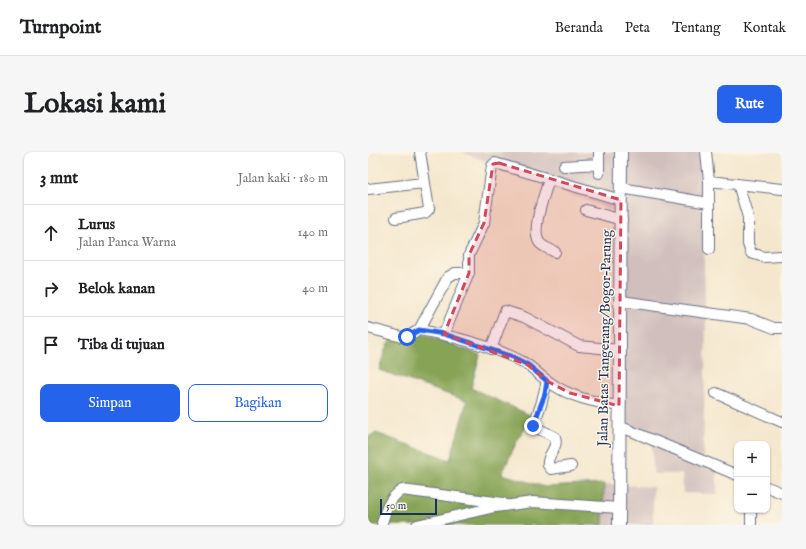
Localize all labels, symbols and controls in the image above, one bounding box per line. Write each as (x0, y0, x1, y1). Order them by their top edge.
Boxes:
text: Turnpoint (20, 16, 101, 40)
text: Beranda (555, 19, 603, 37)
text: Peta (625, 19, 650, 37)
text: Tentang (672, 19, 721, 37)
text: Kontak (743, 19, 786, 37)
button: Rute (717, 85, 782, 123)
text: Lokasi kami (24, 87, 166, 122)
text: 3 mnt (40, 168, 78, 189)
text: Jalan kaki · 180 m (238, 170, 328, 187)
text: Lurus (78, 215, 115, 234)
icon: ahead (40, 222, 62, 244)
text: 140 m (298, 224, 328, 241)
street label: Jalan Batas Tangerang/Bogor–Parung (594, 229, 616, 449)
text: Jalan Panca Warna (78, 234, 176, 251)
icon: right (40, 278, 62, 300)
text: Belok kanan (78, 279, 155, 298)
text: 40 m (302, 280, 328, 297)
route start (398, 328, 416, 346)
icon: arrive (40, 334, 62, 356)
text: Tiba di tujuan (78, 335, 165, 354)
button: Simpan (40, 384, 180, 422)
button: Bagikan (188, 384, 328, 422)
route end (524, 417, 542, 435)
map controls (734, 441, 770, 513)
button: + (734, 441, 770, 477)
button: − (734, 477, 770, 513)
scale bar (380, 497, 437, 516)
text: 50 m (386, 499, 406, 513)

